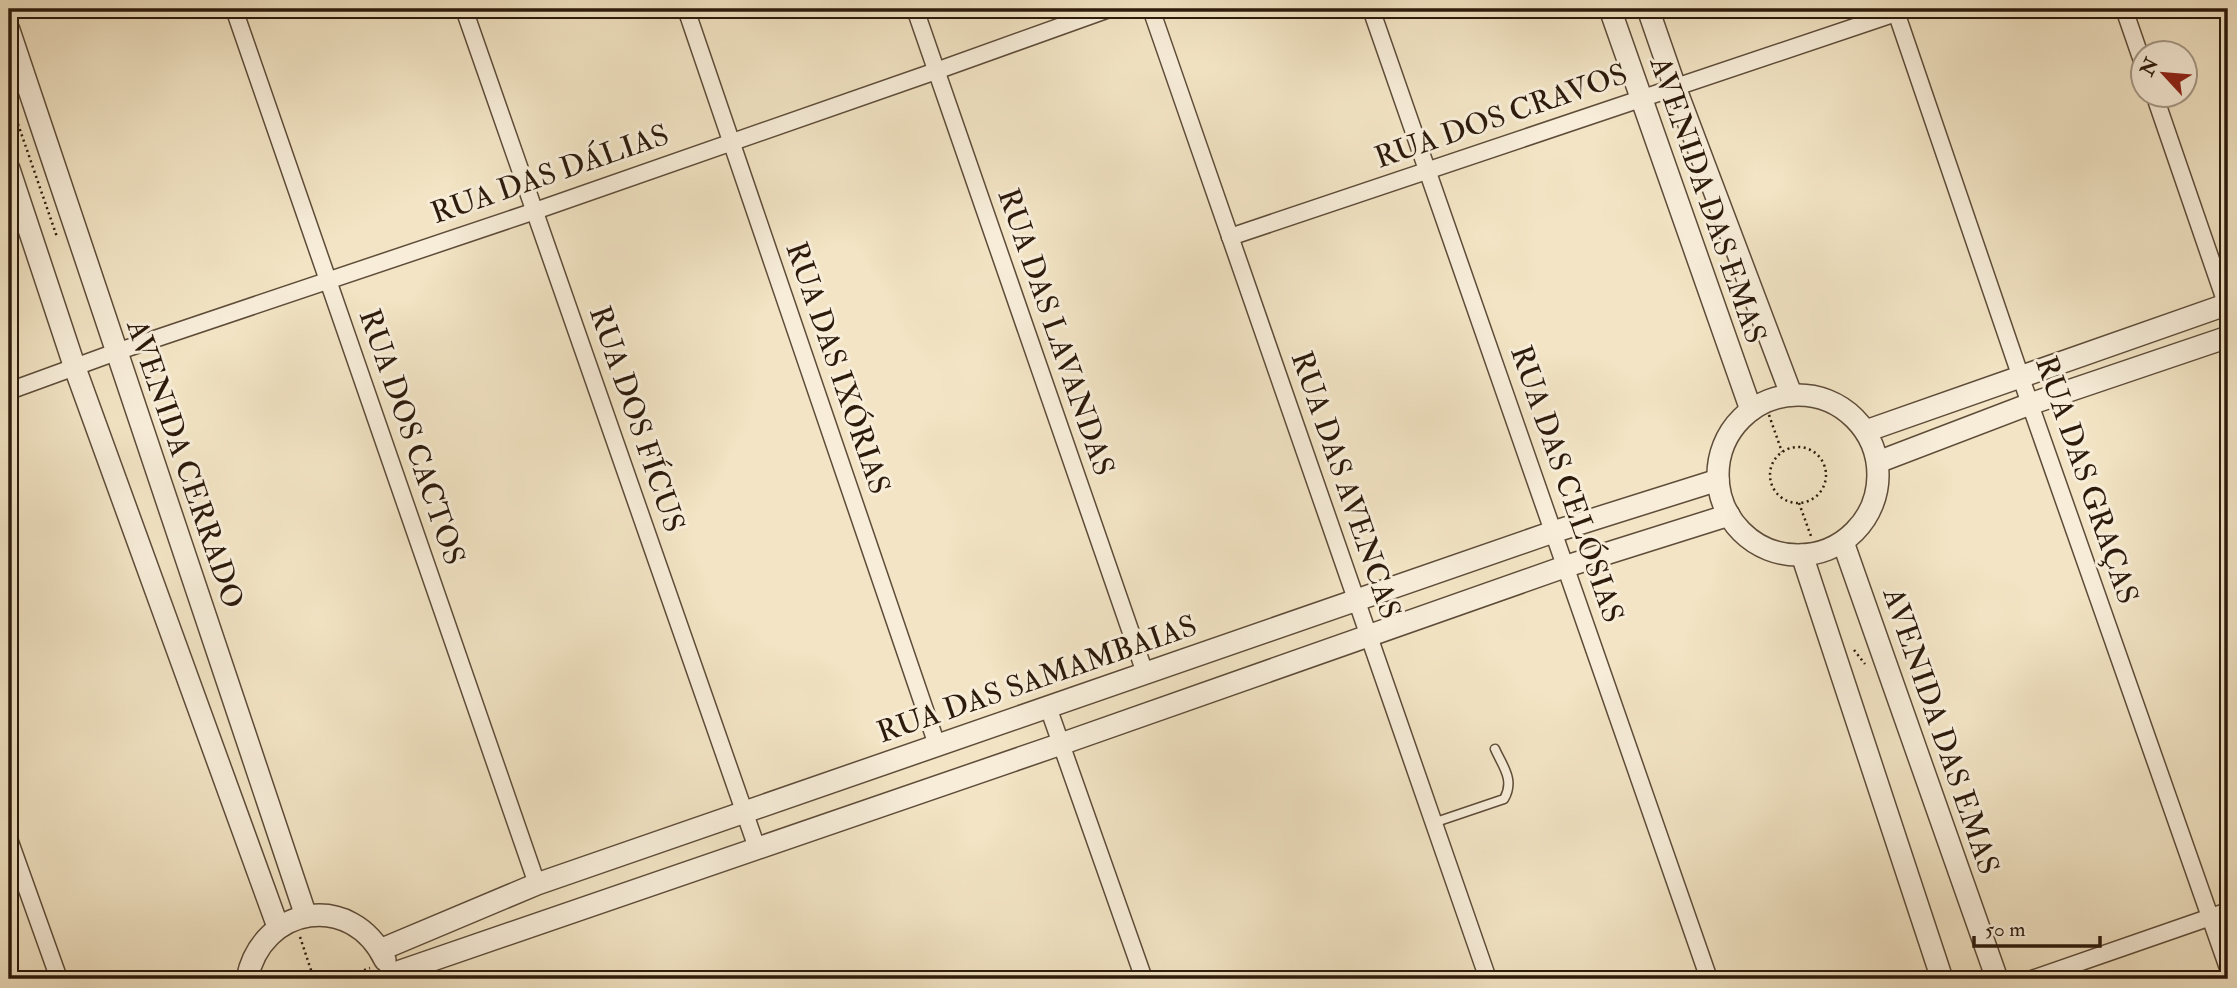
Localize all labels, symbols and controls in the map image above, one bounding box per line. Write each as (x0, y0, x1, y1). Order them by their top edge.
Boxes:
north arrow (2128, 38, 2198, 108)
street label: AVENIDA DAS EMAS (1641, 51, 1774, 348)
text: N (2135, 53, 2165, 81)
street label: RUA DOS CRAVOS (1370, 55, 1632, 177)
street label: RUA DAS DÁLIAS (426, 116, 674, 232)
street label: RUA DAS LAVANDAS (989, 184, 1123, 480)
street label: RUA DAS IXÓRIAS (777, 237, 899, 499)
street label: RUA DOS FÍCUS (581, 301, 693, 537)
street label: RUA DOS CACTOS (351, 304, 473, 570)
street label: AVENIDA CERRADO (118, 314, 252, 613)
street label: RUA DAS CELÓSIAS (1502, 340, 1633, 627)
street label: RUA DAS AVENCAS (1283, 346, 1409, 624)
street label: RUA DAS GRAÇAS (2027, 351, 2147, 609)
street label: AVENIDA DAS EMAS (1874, 582, 2007, 879)
street label: RUA DAS SAMAMBAIAS (872, 607, 1202, 751)
scale bar (1974, 904, 2100, 948)
text: 50 m (1985, 916, 2026, 943)

